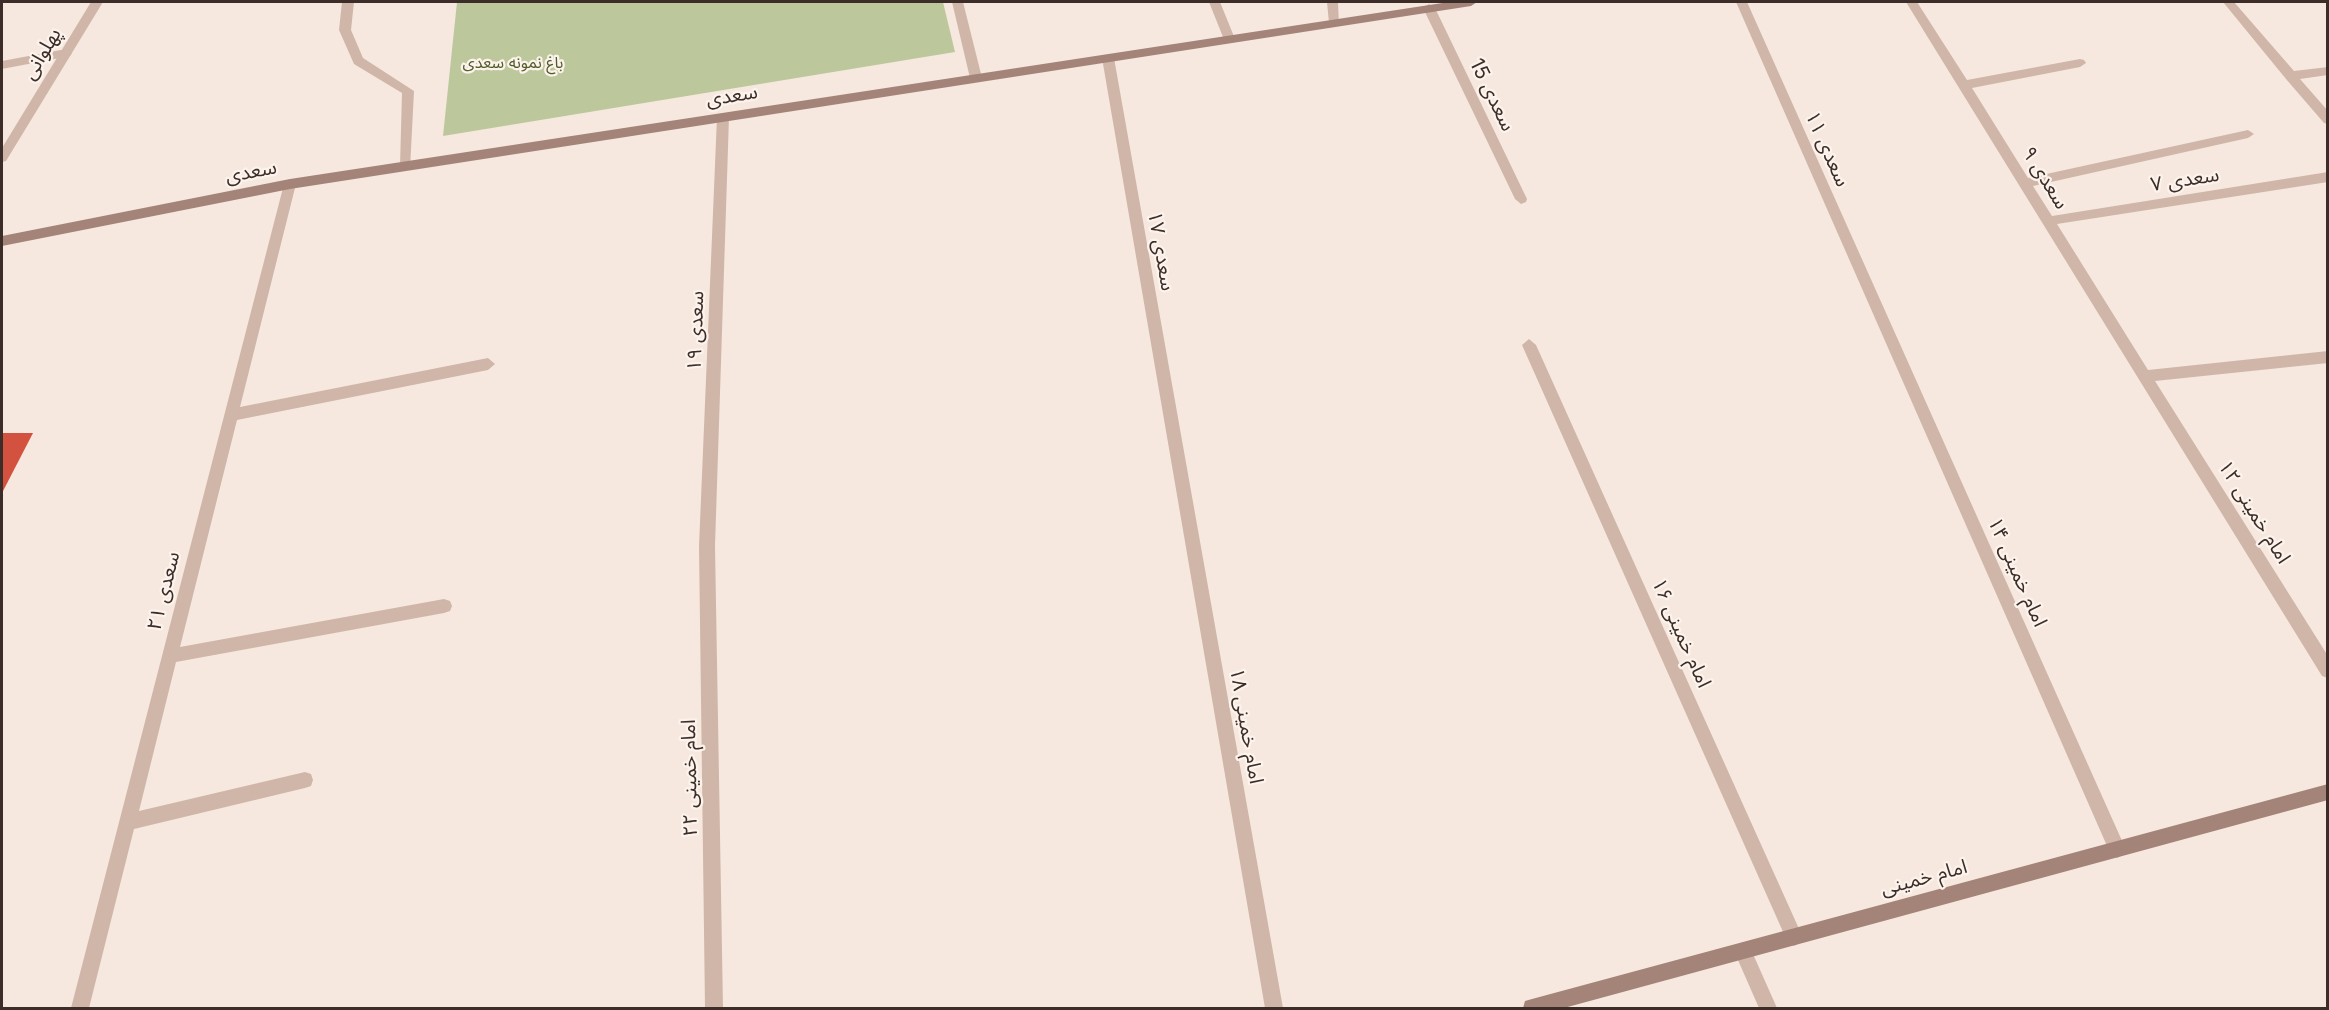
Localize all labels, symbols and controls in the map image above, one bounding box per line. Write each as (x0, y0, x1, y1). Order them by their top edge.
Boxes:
street label: پهلوانی (17, 24, 67, 84)
park label: باغ نمونه سعدی (463, 53, 563, 73)
street label: سعدی 15 (1464, 55, 1520, 135)
street label: سعدی (704, 80, 760, 112)
street label: سعدی ۱۱ (1800, 107, 1854, 191)
street label: سعدی ۹ (2017, 142, 2073, 214)
street label: سعدی (223, 155, 279, 189)
street label: سعدی ۷ (2149, 163, 2221, 197)
street label: سعدی ۱۷ (1142, 209, 1180, 293)
street label: سعدی ۱۹ (683, 290, 709, 372)
street label: امام خمینی ۱۲ (2213, 456, 2295, 568)
street label: امام خمینی ۱۴ (1982, 514, 2052, 630)
street label: سعدی ۲۱ (143, 549, 185, 633)
street label: امام خمینی ۱۶ (1646, 575, 1716, 691)
street label: امام خمینی ۱۸ (1224, 666, 1268, 786)
street label: امام خمینی ۲۲ (677, 719, 703, 837)
street label: امام خمینی (1878, 855, 1970, 901)

